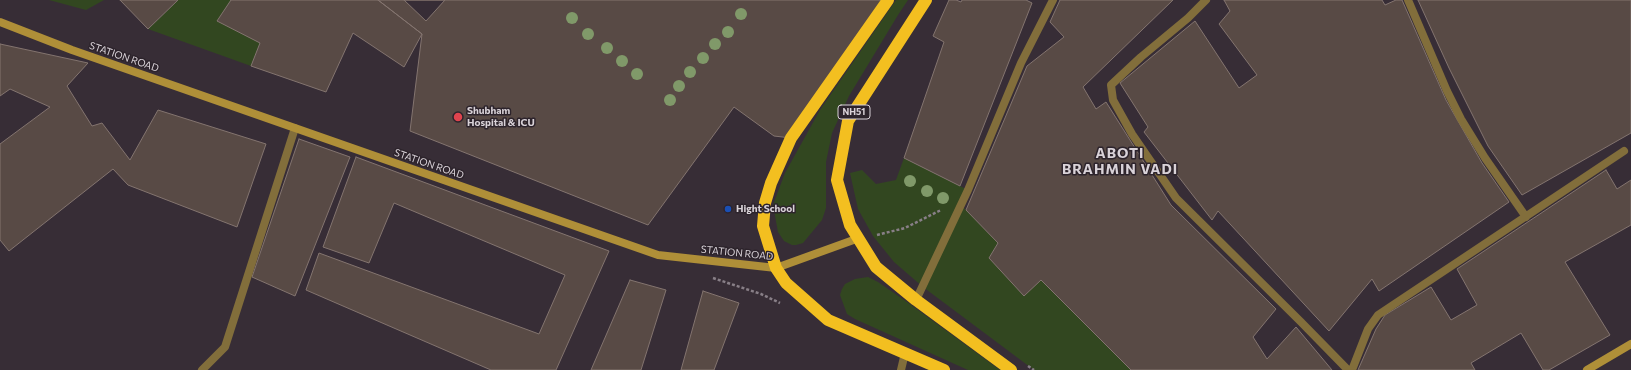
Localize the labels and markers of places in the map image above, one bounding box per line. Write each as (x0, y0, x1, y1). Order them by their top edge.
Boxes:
place label: Shubham Hospital & ICU (467, 105, 535, 128)
marker: Shubham Hospital & ICU (452, 111, 464, 123)
place label: Hight School (736, 203, 795, 215)
marker: Hight School (723, 204, 733, 214)

